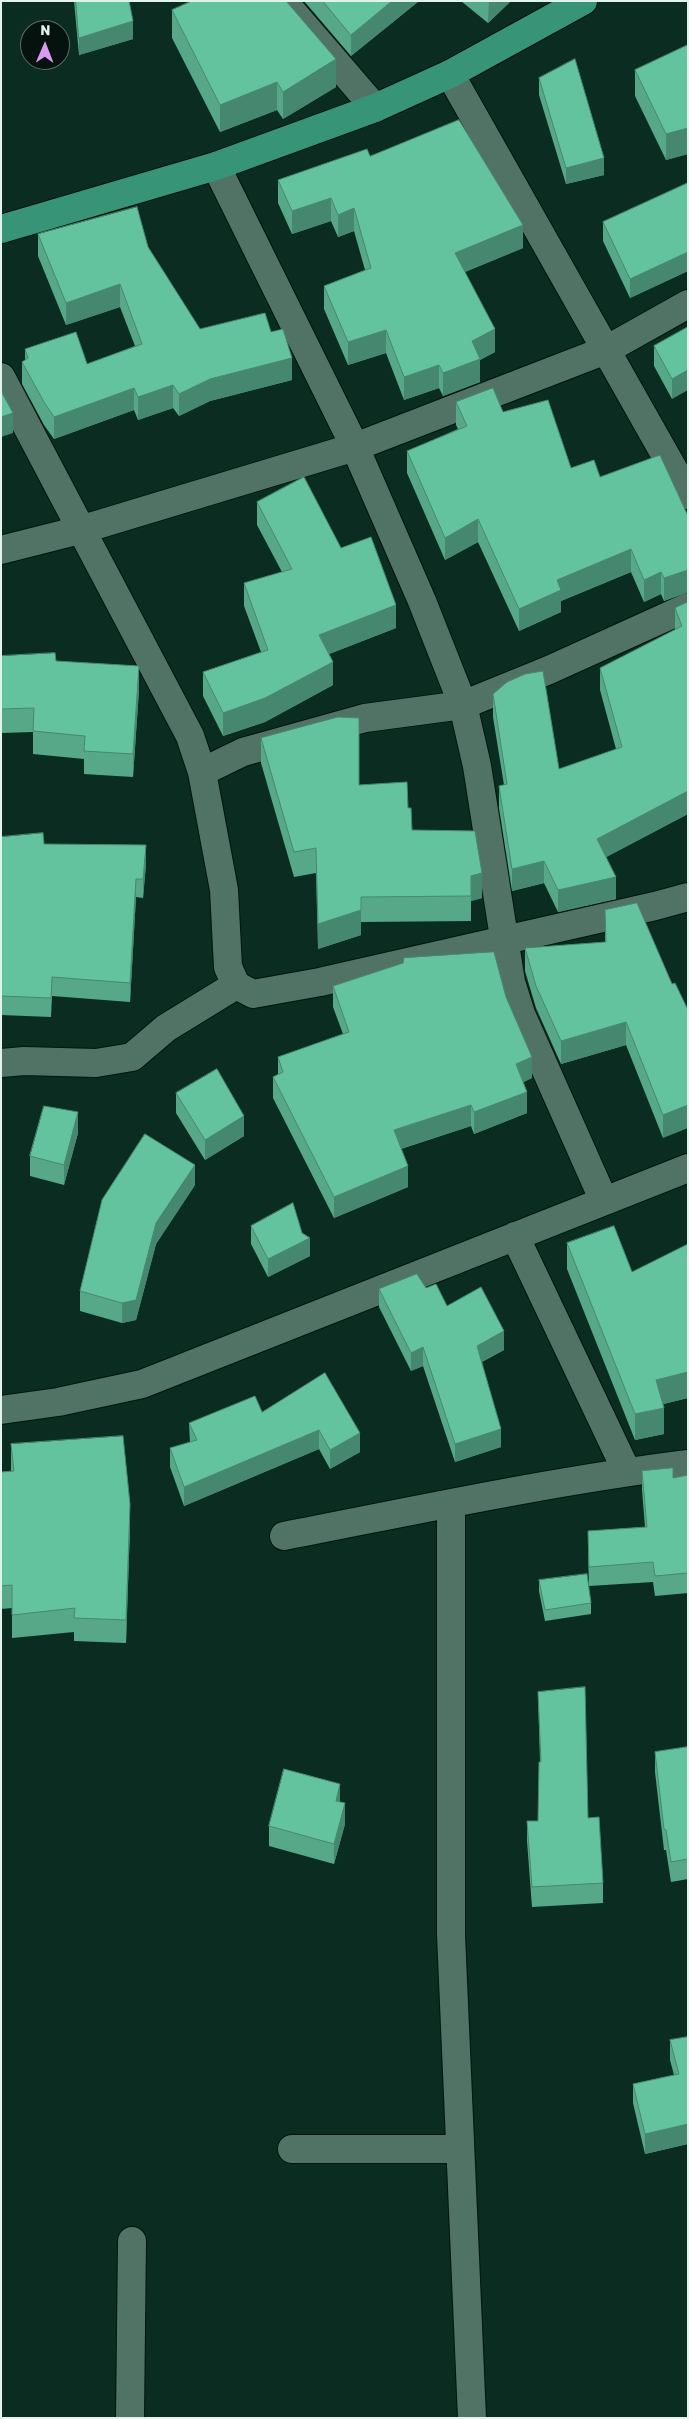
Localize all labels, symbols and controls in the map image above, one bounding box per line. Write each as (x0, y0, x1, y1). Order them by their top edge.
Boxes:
north arrow (20, 20, 70, 70)
text: N (40, 22, 50, 39)

